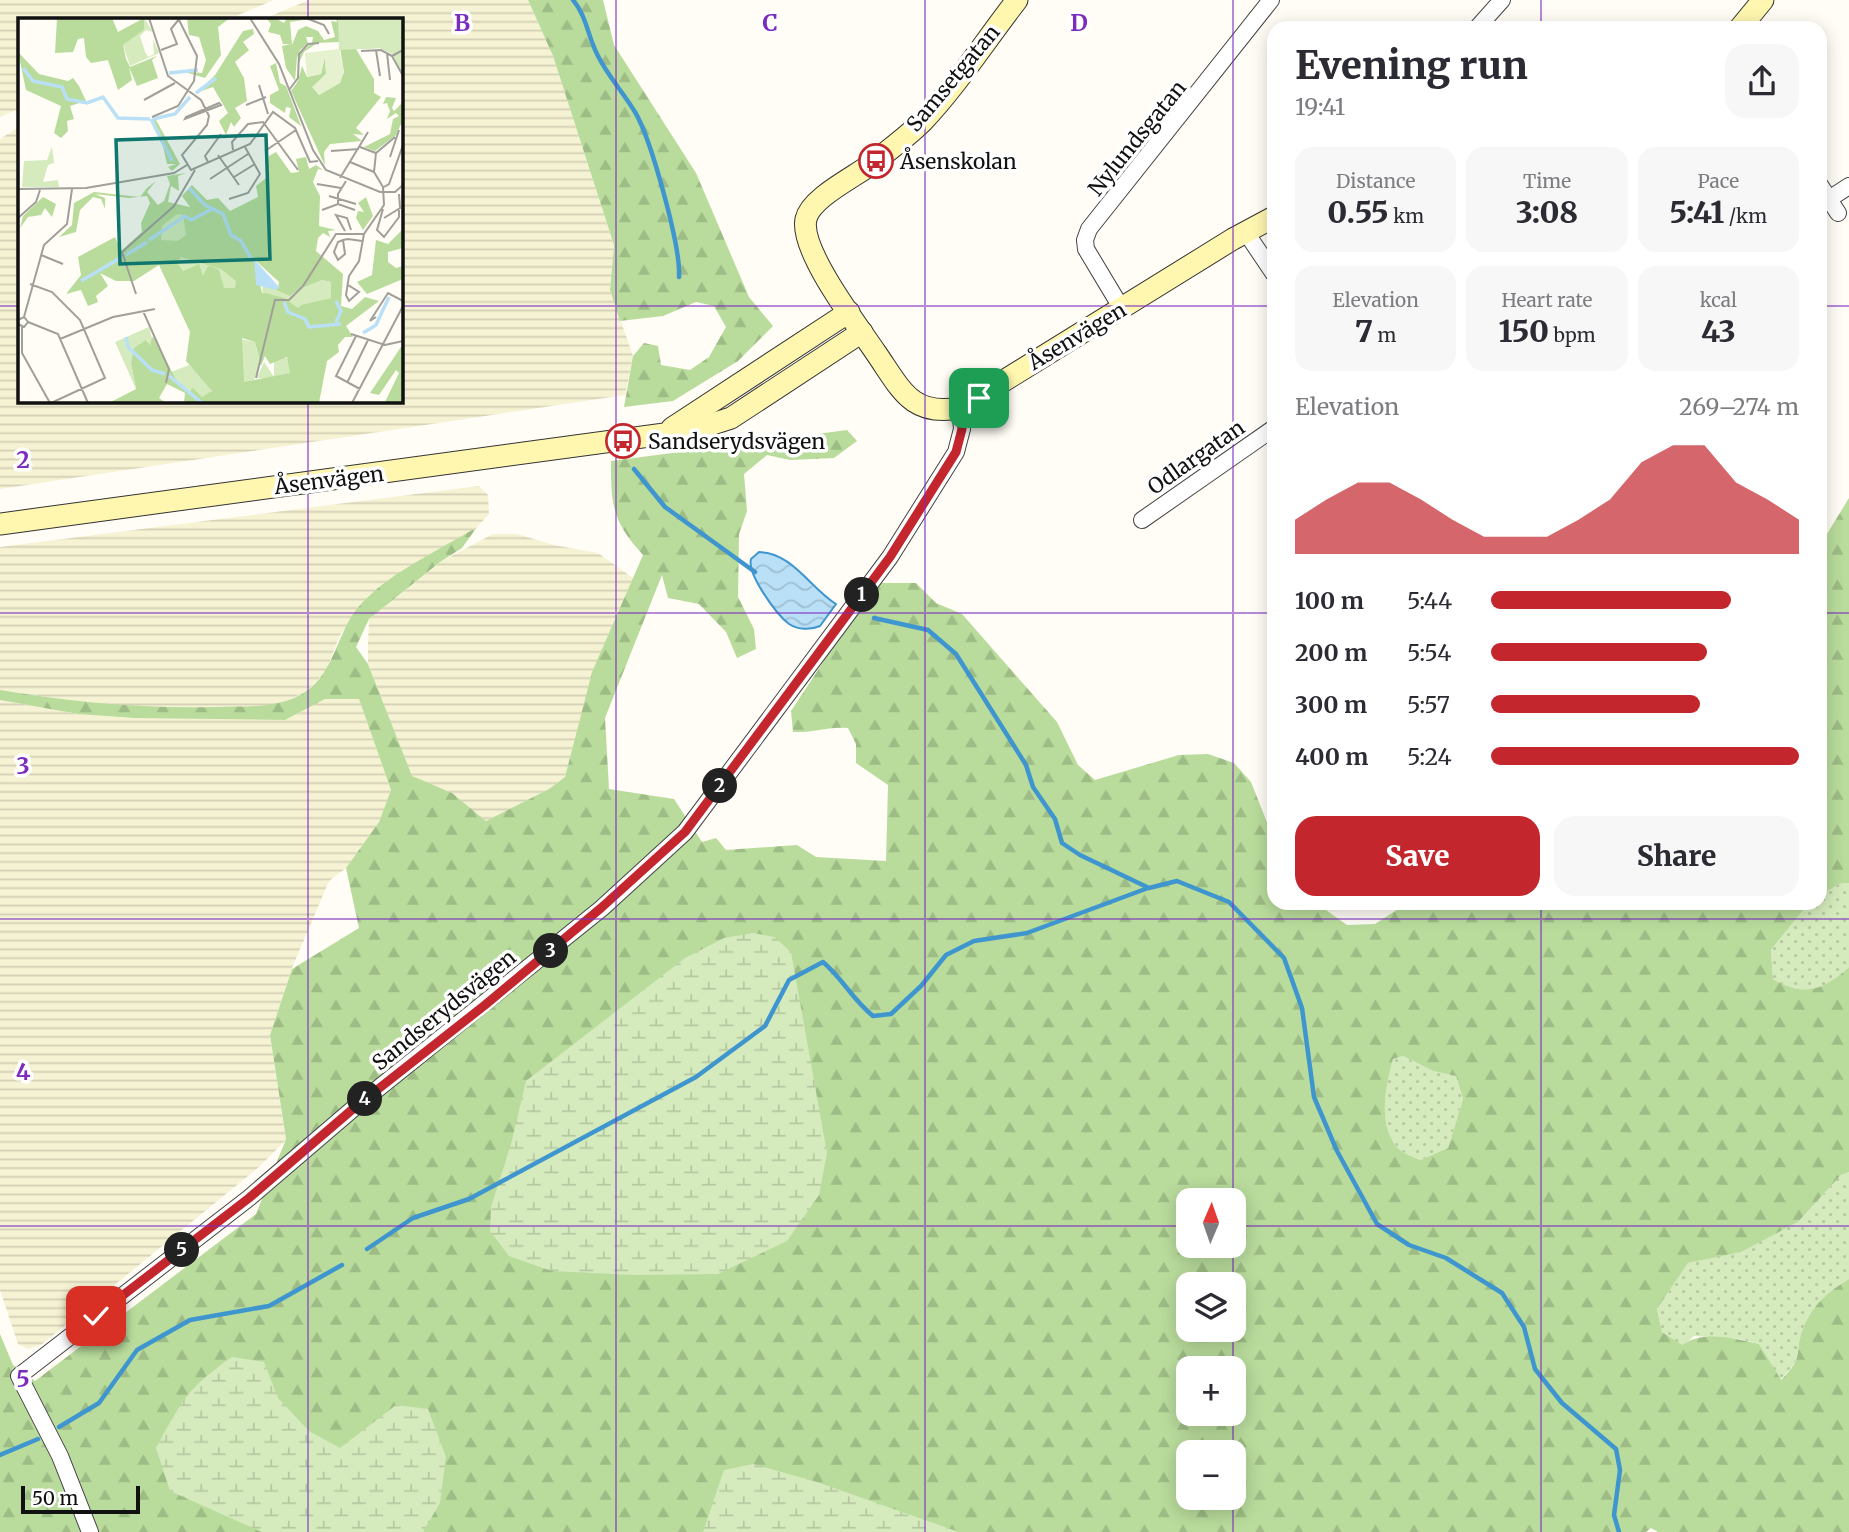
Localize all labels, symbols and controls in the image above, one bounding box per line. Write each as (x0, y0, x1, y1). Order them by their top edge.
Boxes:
text: B (454, 8, 470, 37)
text: C (762, 8, 778, 37)
text: D (1070, 8, 1088, 37)
inset map (18, 18, 402, 402)
street label: Samsetgatan (900, 19, 1006, 137)
text: Evening run (1295, 42, 1528, 89)
button: share (1725, 44, 1799, 118)
street label: Nylundsgatan (1082, 75, 1192, 201)
text: 19:41 (1295, 92, 1345, 121)
bus stop icon: Åsenskolan (857, 142, 895, 180)
place label: Åsenskolan (899, 147, 1017, 175)
text: Distance (1336, 169, 1415, 193)
text: Time (1523, 169, 1571, 193)
text: Pace (1698, 169, 1739, 193)
text: 0.55 (1327, 193, 1389, 231)
text: 3:08 (1516, 193, 1578, 231)
text: 5:41 (1670, 193, 1724, 231)
text: km (1389, 204, 1424, 228)
text: /km (1724, 204, 1767, 228)
text: Elevation (1333, 288, 1419, 312)
text: Heart rate (1502, 288, 1592, 312)
text: kcal (1700, 288, 1737, 312)
street label: Åsenvägen (1021, 295, 1131, 376)
text: 7 (1355, 312, 1373, 350)
text: 150 (1498, 312, 1549, 350)
text: 43 (1701, 312, 1736, 350)
text: m (1373, 323, 1396, 347)
text: bpm (1549, 323, 1596, 347)
pin (949, 368, 1009, 428)
icon: arrive (960, 379, 998, 417)
text: Elevation (1295, 392, 1399, 421)
text: 269–274 m (1679, 392, 1799, 421)
street label: Odlargatan (1142, 414, 1250, 500)
bus stop icon: Sandserydsvägen (604, 422, 642, 460)
place label: Sandserydsvägen (648, 428, 825, 455)
text: 2 (16, 445, 30, 474)
street label: Åsenvägen (272, 459, 385, 500)
pin: 1 (844, 578, 880, 612)
text: 1 (857, 582, 866, 606)
text: 100 m (1295, 586, 1364, 615)
text: 5:44 (1407, 586, 1452, 615)
text: 200 m (1295, 638, 1367, 667)
text: 5:54 (1407, 638, 1452, 667)
text: 300 m (1295, 690, 1367, 719)
text: 5:57 (1407, 690, 1450, 719)
text: 400 m (1295, 742, 1369, 771)
text: 5:24 (1407, 742, 1452, 771)
text: 3 (16, 751, 30, 780)
pin: 2 (702, 768, 738, 804)
text: 2 (714, 773, 725, 797)
button: Save (1295, 816, 1540, 896)
button: Share (1554, 816, 1799, 896)
pin: 3 (534, 934, 568, 968)
text: 3 (545, 938, 556, 962)
street label: Sandserydsvägen (367, 944, 521, 1076)
text: 4 (16, 1057, 31, 1086)
pin: 4 (348, 1082, 382, 1116)
text: 4 (358, 1086, 371, 1110)
north arrow (1176, 1188, 1246, 1258)
map controls (1176, 1188, 1246, 1510)
pin: 5 (164, 1232, 200, 1268)
text: 5 (176, 1237, 187, 1261)
button: layers (1176, 1272, 1246, 1342)
pin (66, 1286, 126, 1346)
icon: check (77, 1297, 115, 1335)
button: + (1176, 1356, 1246, 1426)
text: 5 (16, 1364, 30, 1393)
button: − (1176, 1440, 1246, 1510)
scale bar (21, 1483, 140, 1515)
text: 50 m (32, 1486, 78, 1510)

